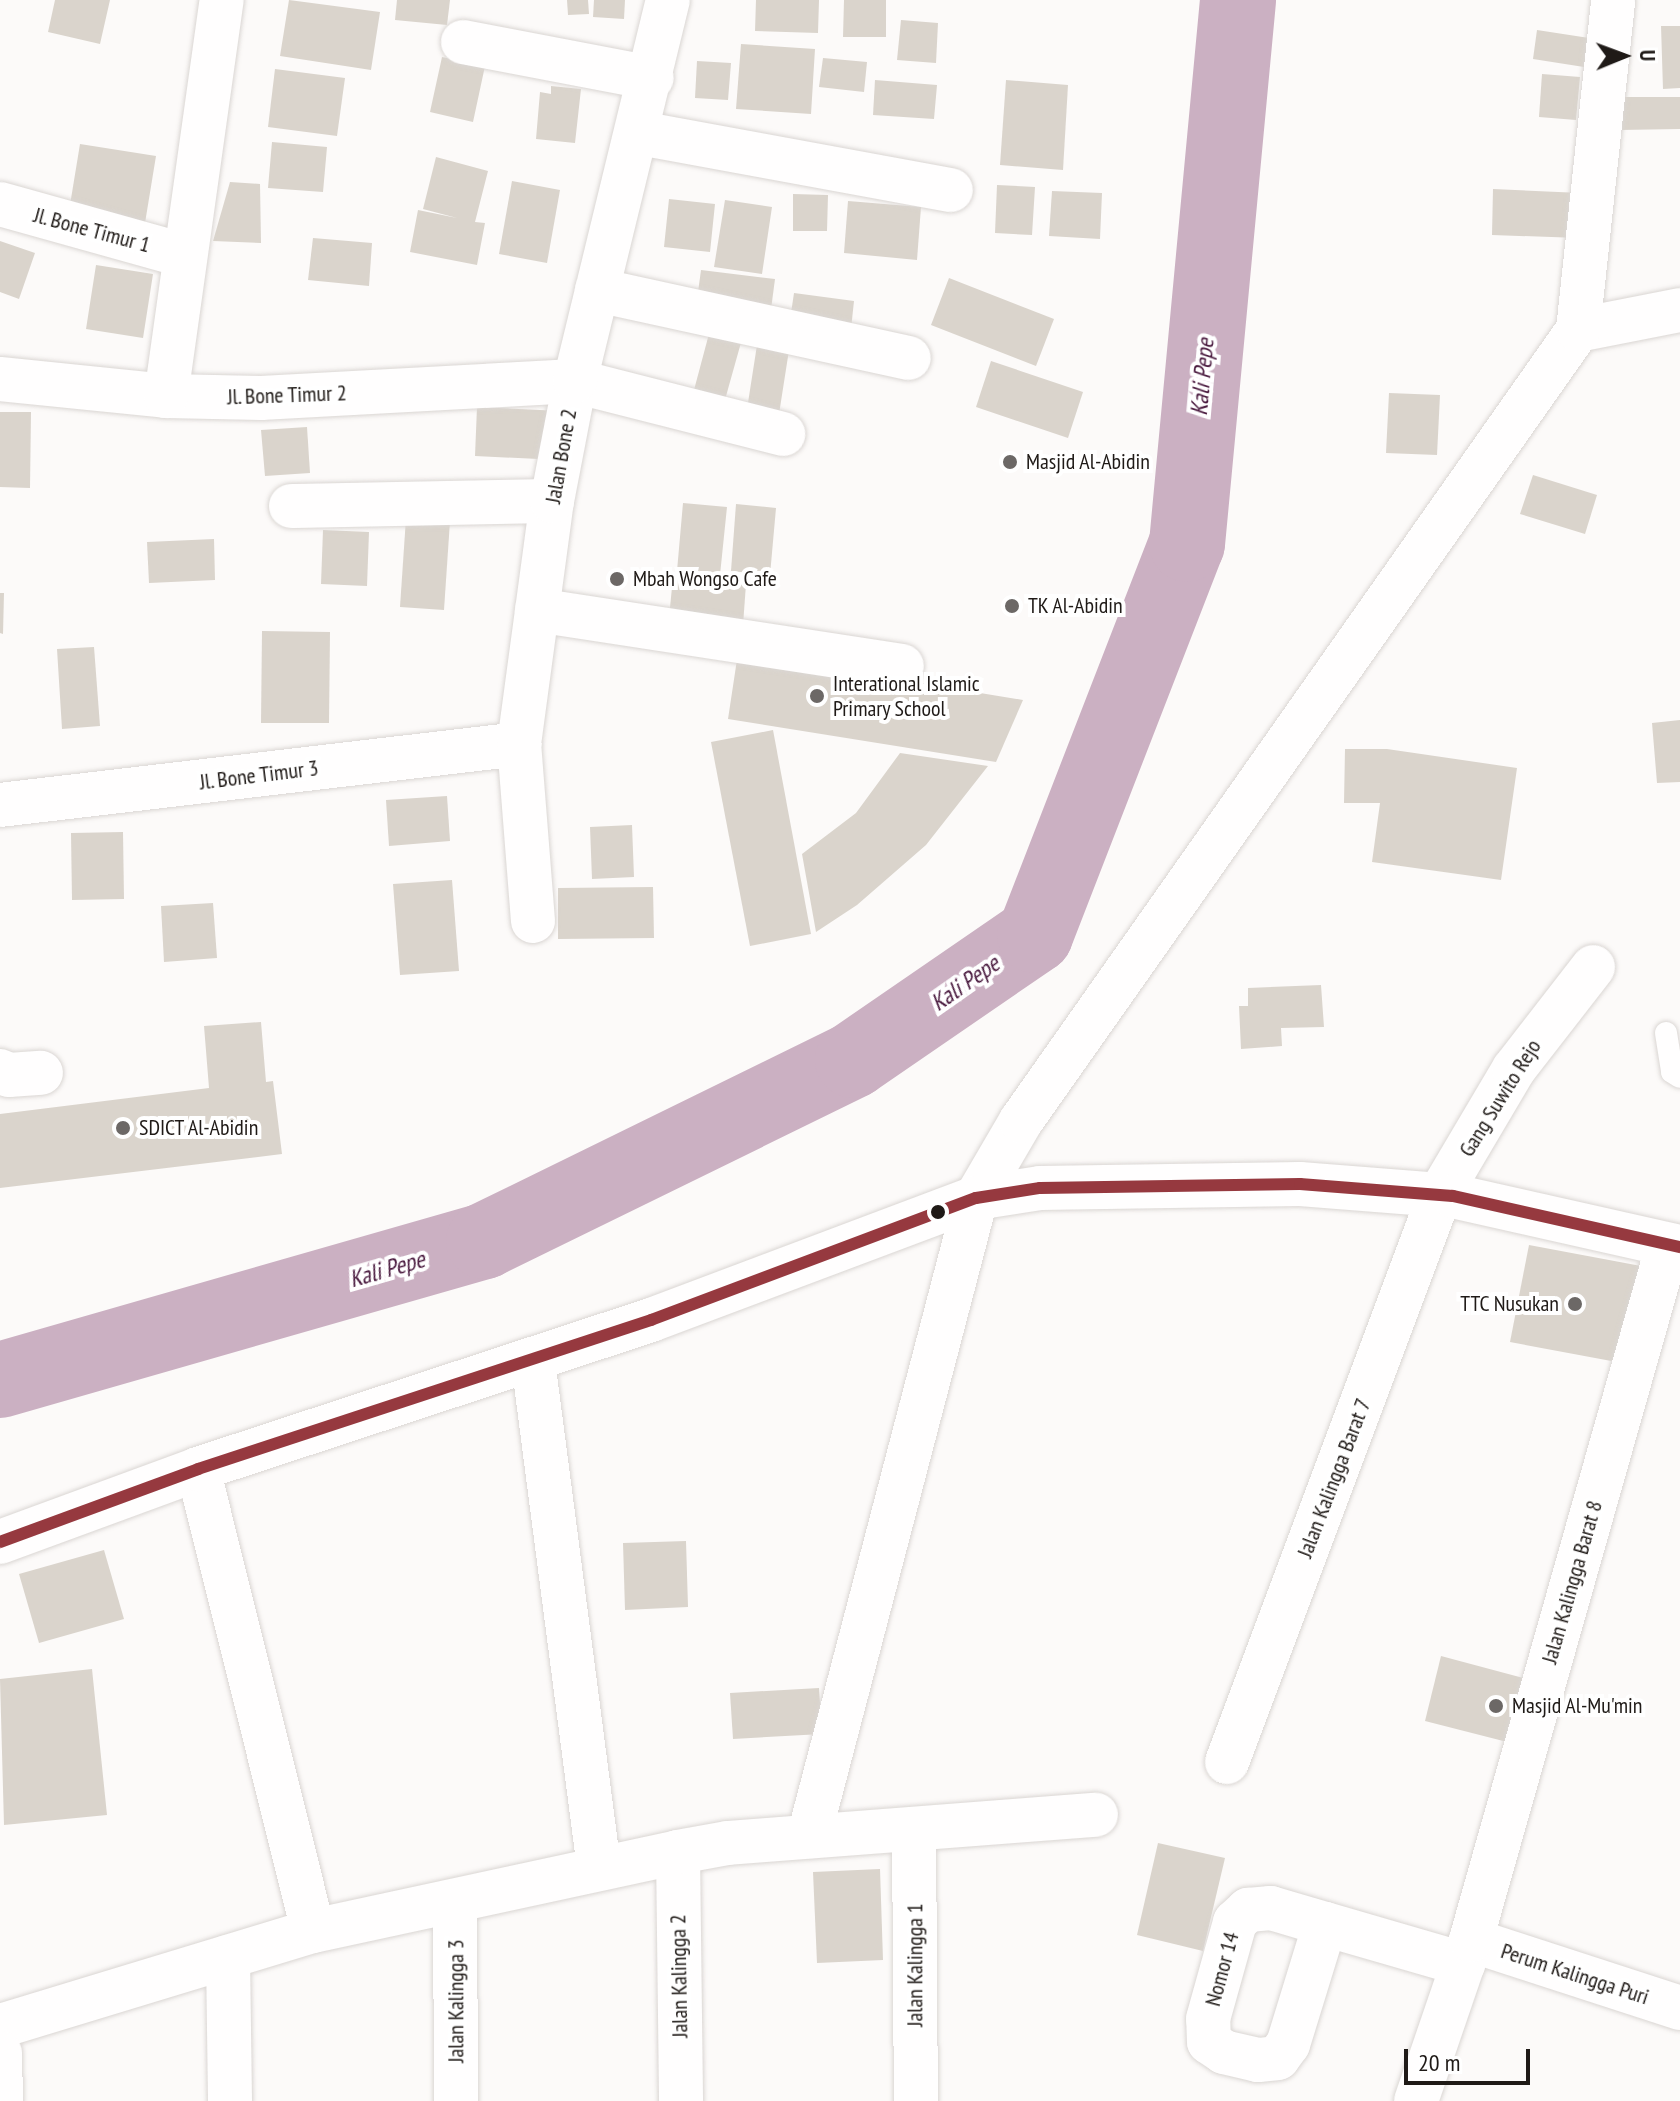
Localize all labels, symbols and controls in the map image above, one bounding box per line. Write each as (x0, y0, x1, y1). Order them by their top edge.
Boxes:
north arrow (1584, 16, 1664, 96)
text: U (1634, 50, 1662, 61)
street label: Jl. Bone Timur 1 (30, 202, 154, 258)
water label: Kali Pepe (1184, 337, 1220, 417)
street label: Jl. Bone Timur 2 (226, 380, 348, 410)
street label: Jalan Bone 2 (540, 407, 582, 505)
place label: Masjid Al-Abidin (1026, 449, 1150, 475)
marker: Masjid Al-Abidin (1001, 453, 1019, 471)
place label: Mbah Wongso Cafe (633, 566, 777, 592)
marker: Mbah Wongso Cafe (608, 570, 626, 588)
place label: TK Al-Abidin (1028, 593, 1124, 619)
marker: TK Al-Abidin (1003, 597, 1021, 615)
place label: Interational Islamic Primary School (833, 670, 980, 722)
marker: Interational Islamic Primary School (808, 687, 826, 705)
street label: Jl. Bone Timur 3 (197, 755, 321, 795)
water label: Kali Pepe (925, 949, 1005, 1017)
street label: Gang Suwito Rejo (1454, 1035, 1546, 1161)
place label: SDICT Al-Abidin (139, 1115, 260, 1141)
marker: SDICT Al-Abidin (114, 1119, 132, 1137)
unlabelled marker (930, 1204, 946, 1220)
water label: Kali Pepe (346, 1245, 428, 1293)
place label: TTC Nusukan (1460, 1291, 1559, 1317)
marker: TTC Nusukan (1566, 1295, 1584, 1313)
street label: Jalan Kalingga Barat 7 (1292, 1395, 1376, 1561)
street label: Jalan Kalingga Barat 8 (1536, 1498, 1608, 1666)
place label: Masjid Al-Mu'min (1512, 1693, 1643, 1719)
marker: Masjid Al-Mu'min (1487, 1697, 1505, 1715)
street label: Jalan Kalingga 1 (902, 1903, 928, 2027)
street label: Jalan Kalingga 2 (665, 1914, 693, 2038)
street label: Nomor 14 (1199, 1929, 1245, 2009)
street label: Perum Kalingga Puri (1498, 1938, 1652, 2010)
street label: Jalan Kalingga 3 (443, 1939, 469, 2063)
scale bar (1408, 2033, 1534, 2083)
text: 20 m (1418, 2047, 1460, 2078)

